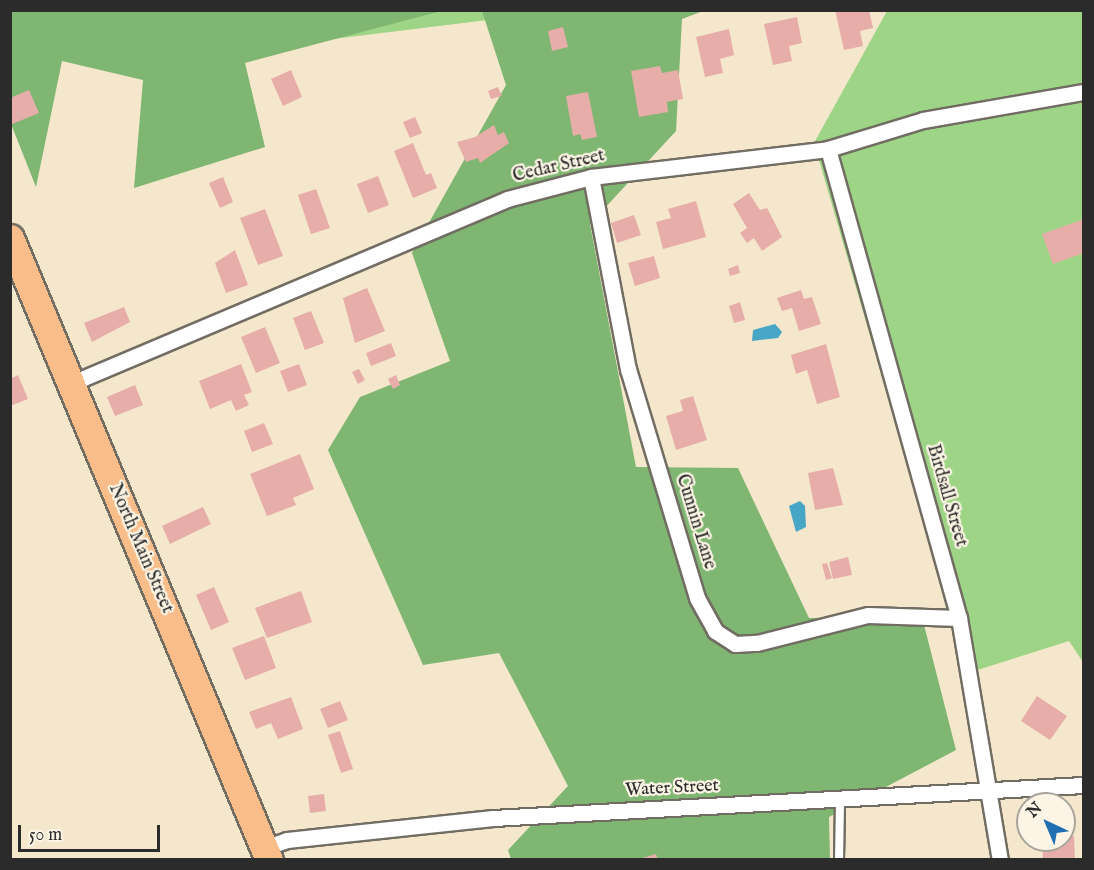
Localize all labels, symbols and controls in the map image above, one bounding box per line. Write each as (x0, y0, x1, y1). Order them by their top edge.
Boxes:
street label: Cedar Street (511, 146, 607, 188)
street label: Birdsall Street (921, 442, 971, 550)
street label: Cunnin Lane (670, 472, 720, 572)
street label: North Main Street (103, 481, 177, 617)
street label: Water Street (625, 776, 719, 802)
north arrow (1016, 792, 1076, 852)
text: N (1023, 798, 1047, 822)
scale bar (21, 813, 164, 851)
text: 50 m (29, 824, 62, 847)

